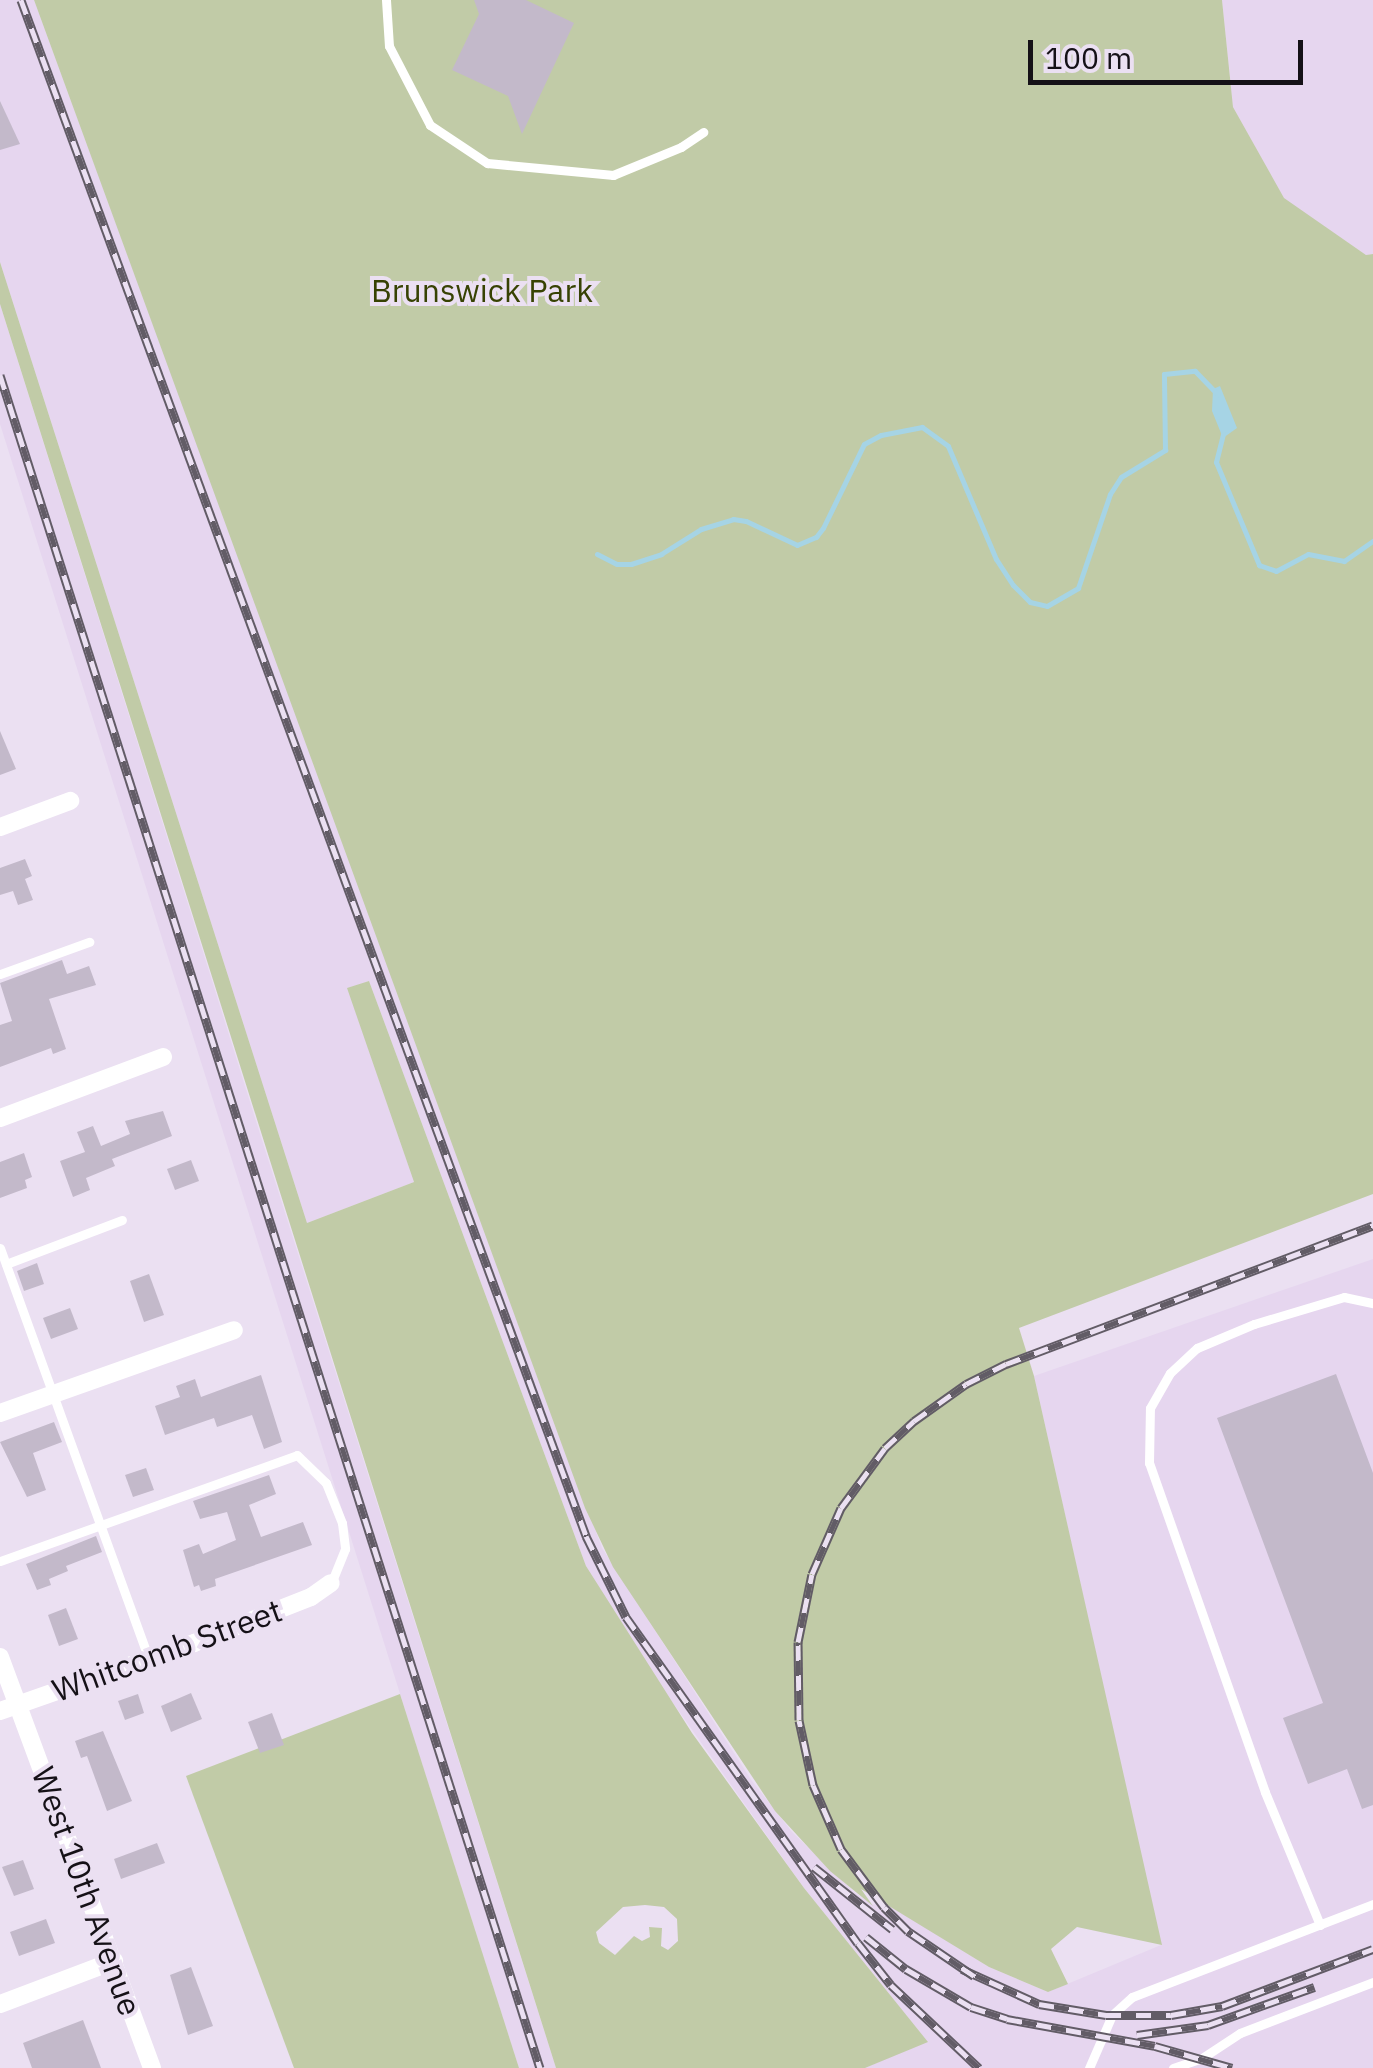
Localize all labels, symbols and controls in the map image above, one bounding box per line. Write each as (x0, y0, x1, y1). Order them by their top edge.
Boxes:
scale bar (1033, 20, 1308, 82)
text: 100 m (1045, 38, 1132, 77)
park label: Brunswick Park (371, 271, 593, 309)
street label: Whitcomb Street (47, 1591, 287, 1709)
street label: West 10th Avenue (24, 1761, 150, 2021)

